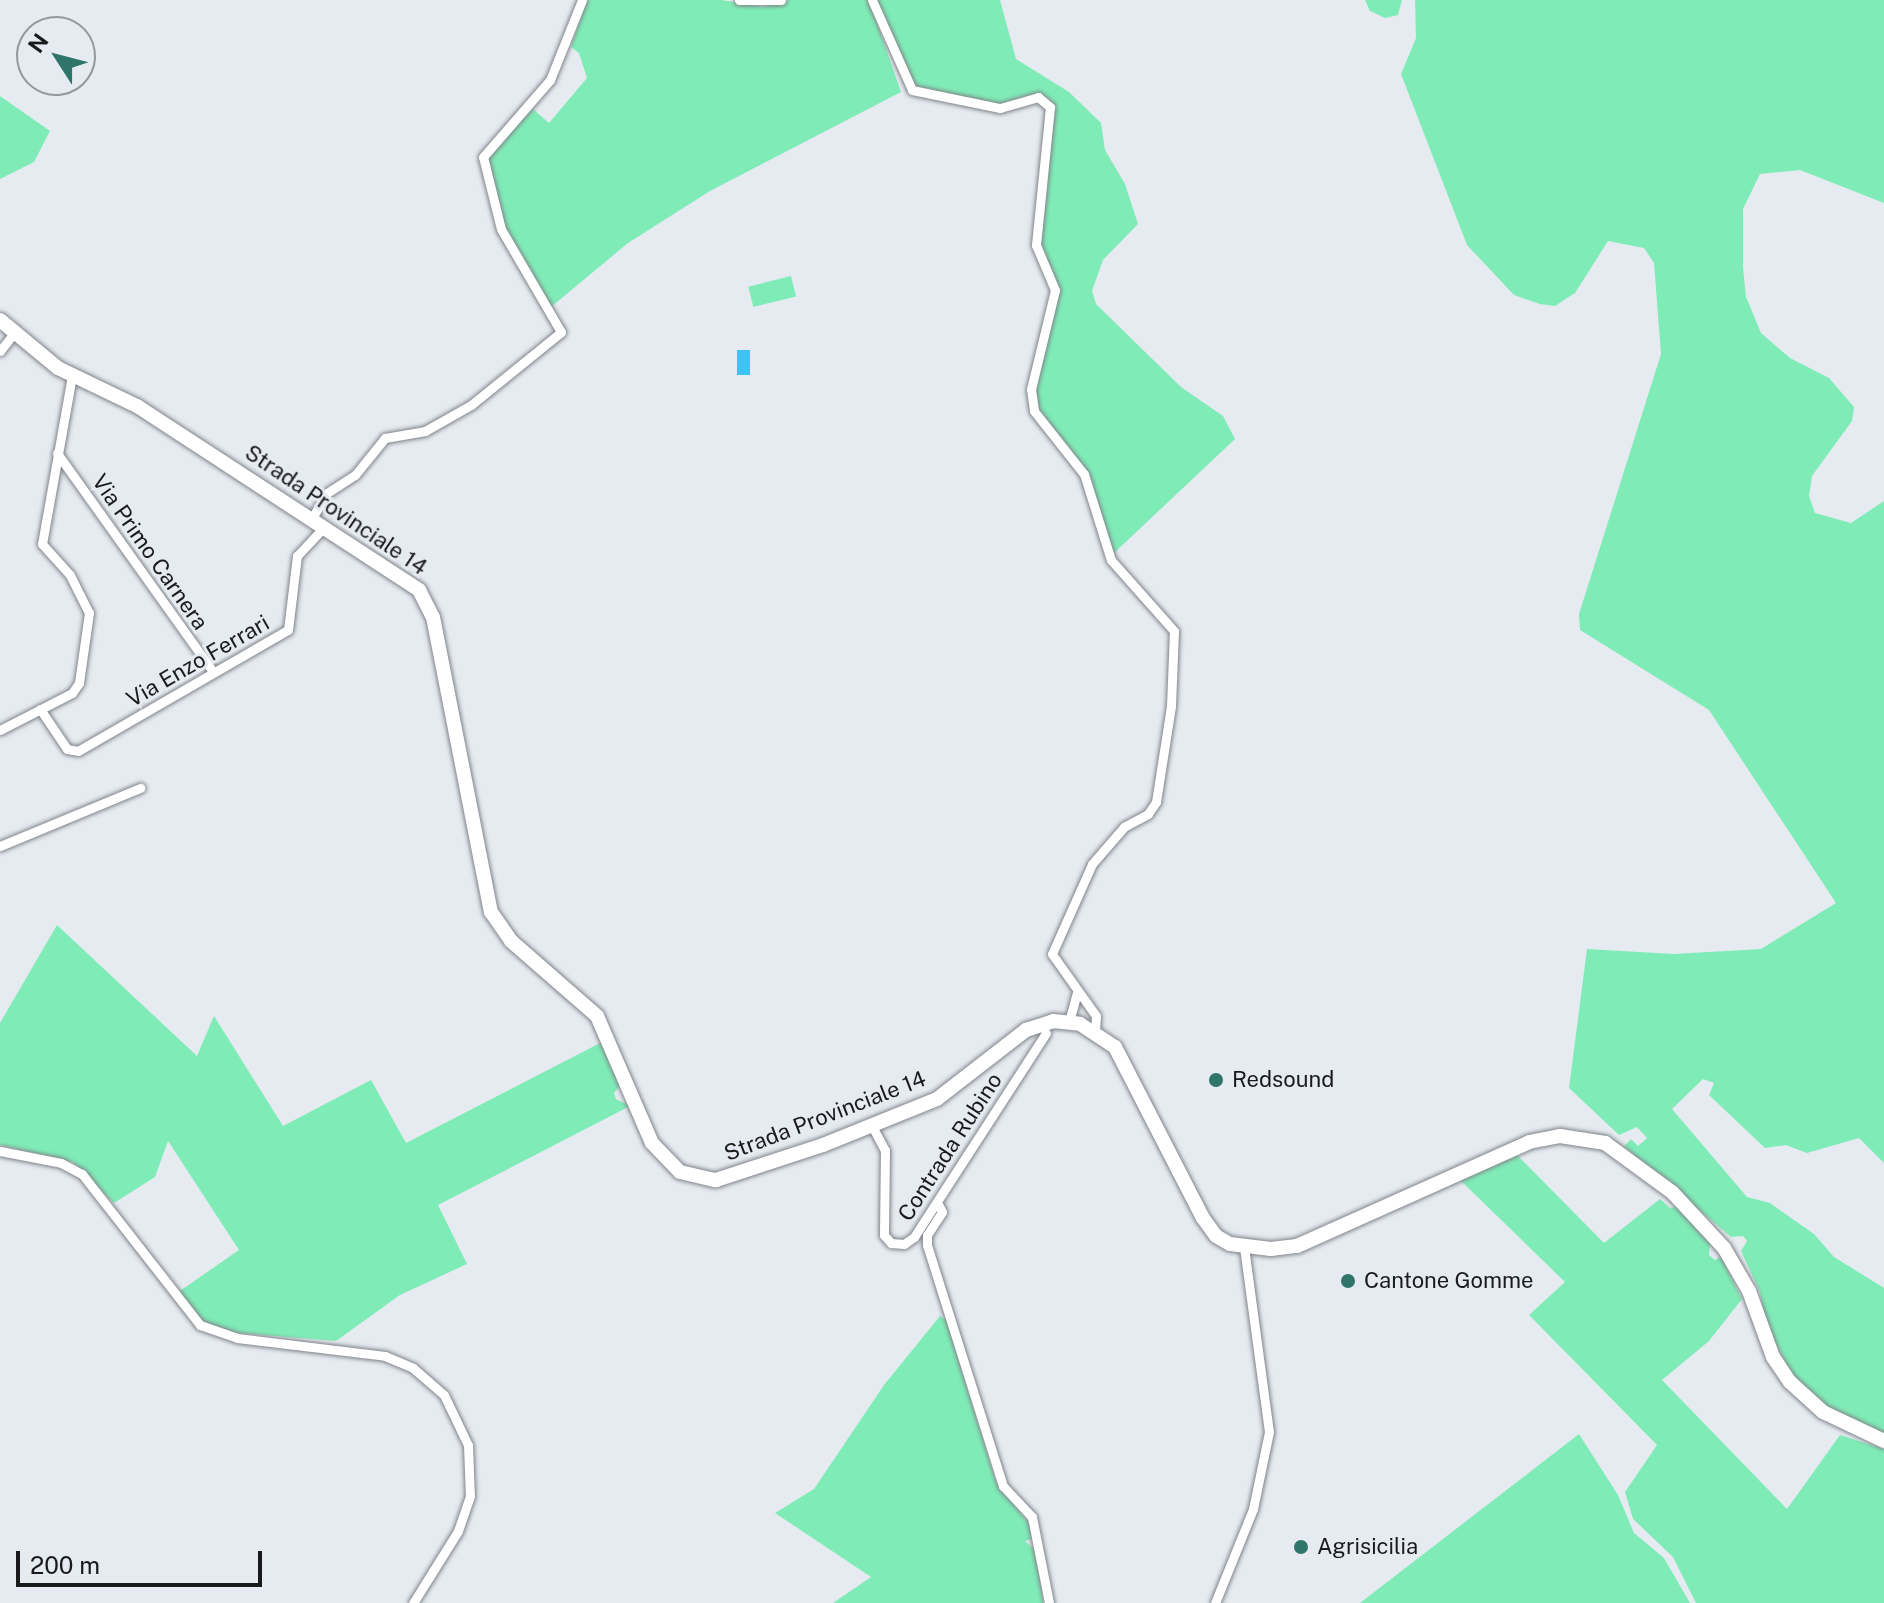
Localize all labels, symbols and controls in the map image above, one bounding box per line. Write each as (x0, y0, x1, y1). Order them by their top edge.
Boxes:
north arrow (16, 16, 96, 96)
text: N (23, 28, 54, 58)
street label: Strada Provinciale 14 (240, 439, 432, 581)
street label: Via Primo Carnera (86, 469, 214, 635)
street label: Via Enzo Ferrari (122, 610, 274, 712)
street label: Strada Provinciale 14 (720, 1065, 930, 1167)
place label: Redsound (1232, 1067, 1334, 1093)
street label: Contrada Rubino (892, 1068, 1008, 1226)
marker: Redsound (1207, 1071, 1225, 1089)
place label: Cantone Gomme (1364, 1268, 1534, 1294)
marker: Cantone Gomme (1339, 1272, 1357, 1290)
place label: Agrisicilia (1317, 1534, 1418, 1560)
scale bar (20, 1535, 266, 1585)
marker: Agrisicilia (1292, 1538, 1310, 1556)
text: 200 m (30, 1551, 100, 1579)

